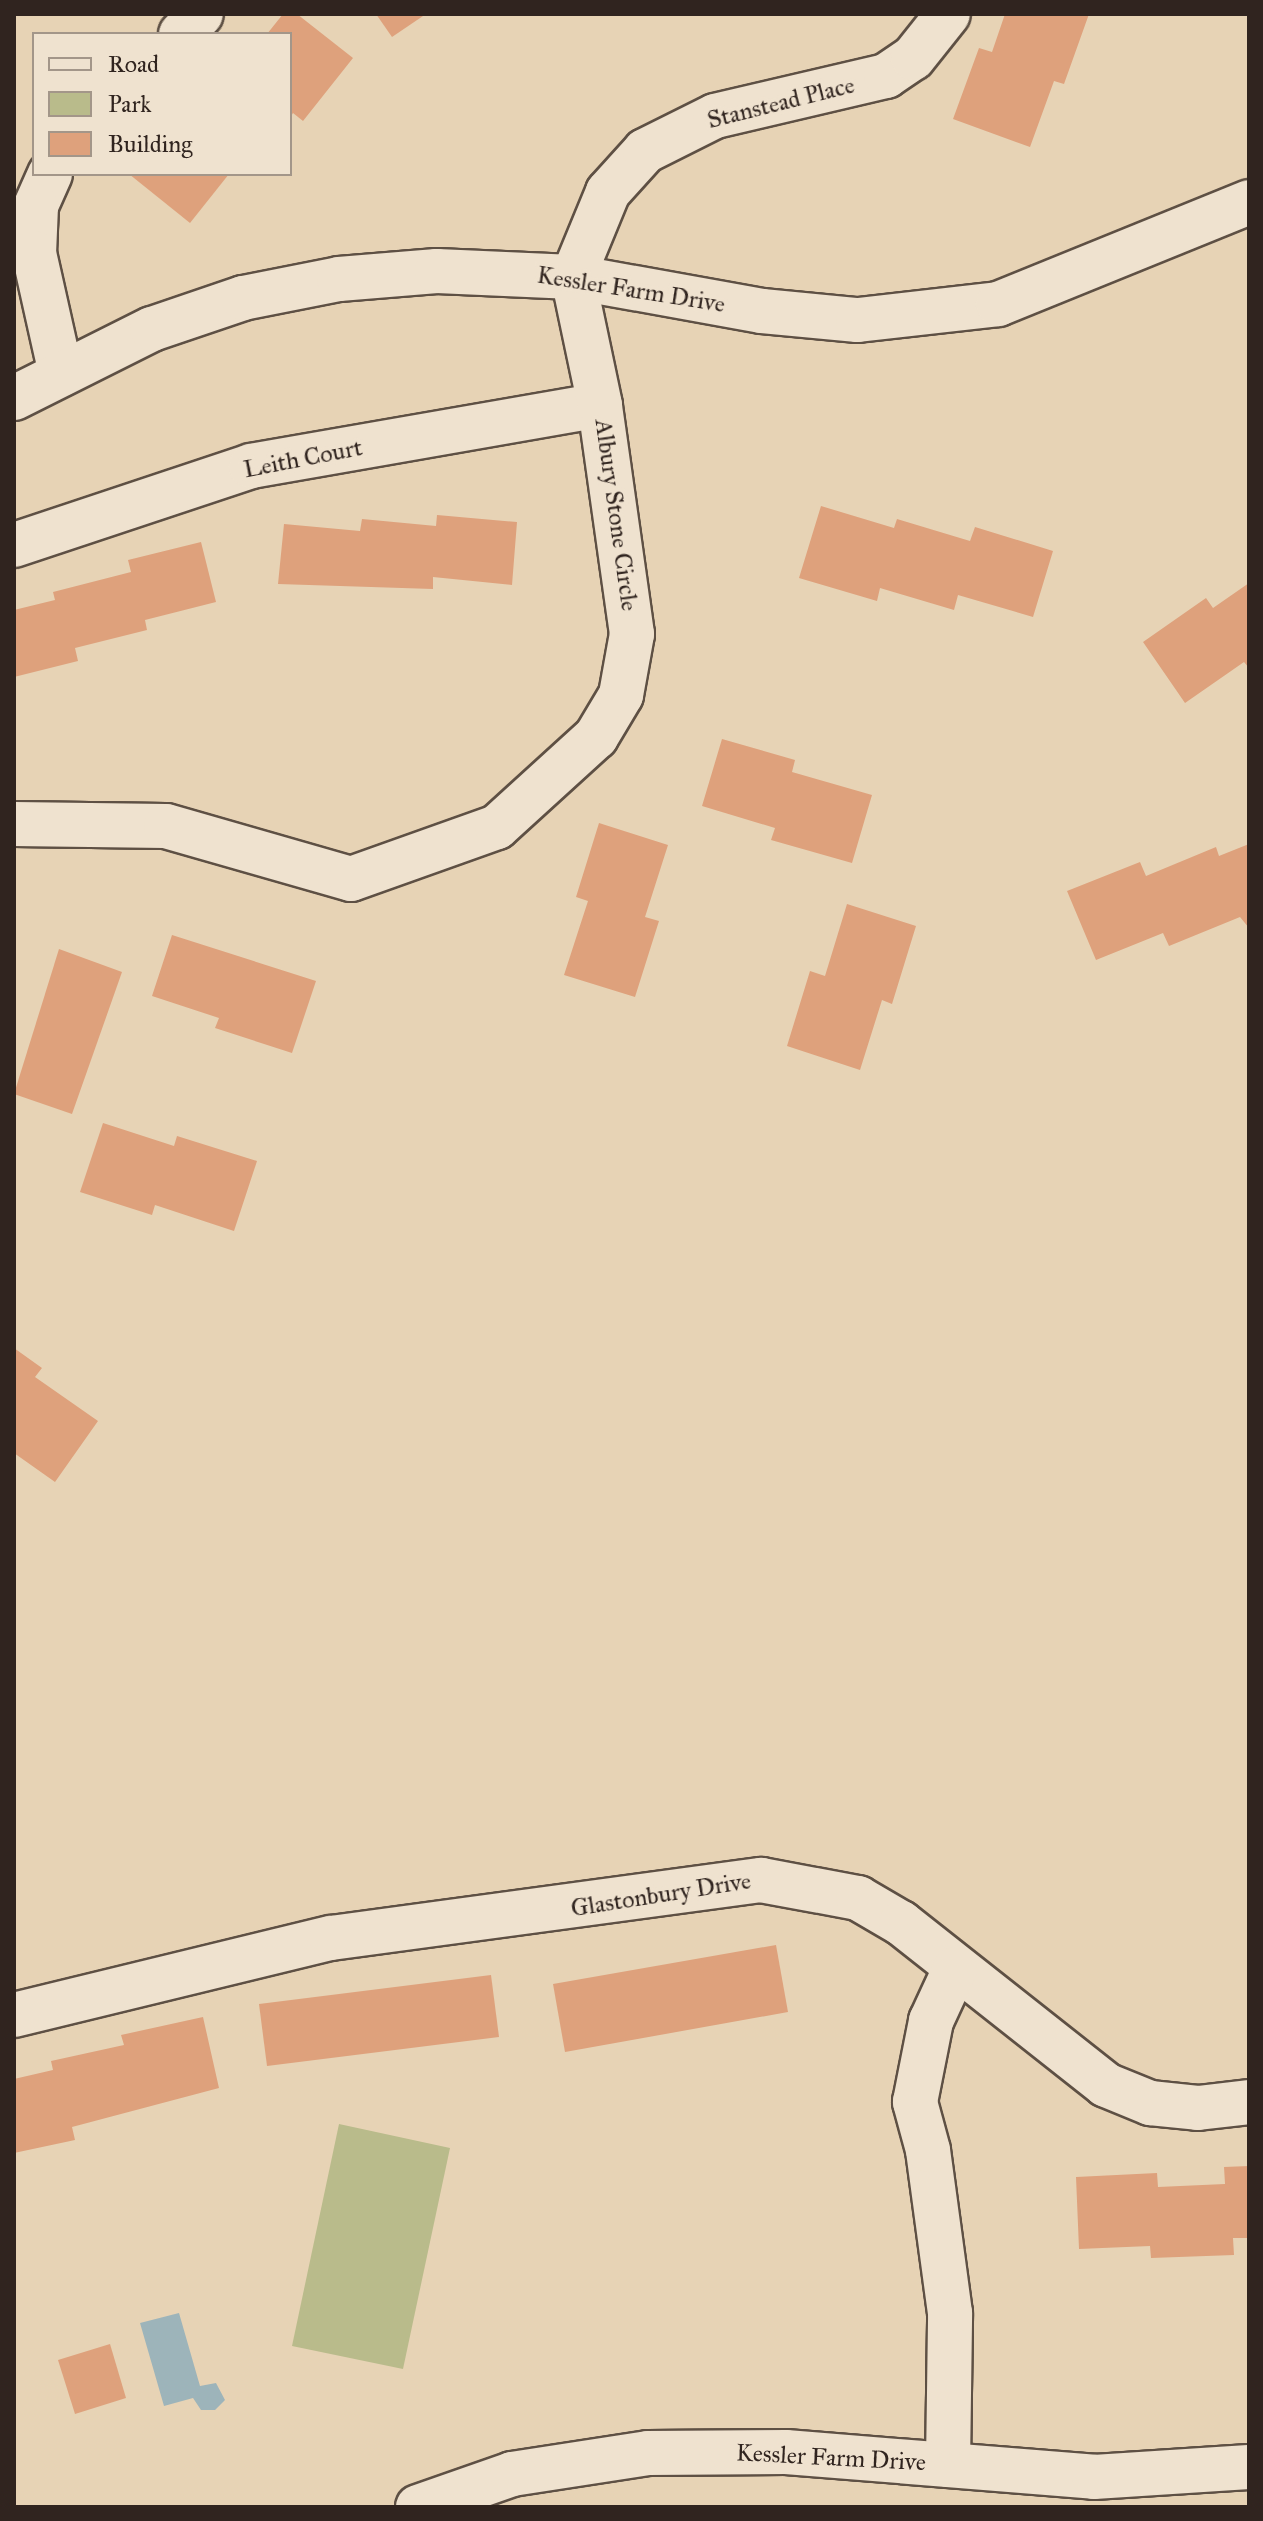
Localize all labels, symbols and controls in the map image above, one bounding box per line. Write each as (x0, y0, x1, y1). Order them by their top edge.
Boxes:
legend (32, 32, 292, 176)
text: Road (108, 49, 159, 79)
street label: Stanstead Place (704, 71, 858, 135)
text: Park (108, 89, 151, 119)
text: Building (108, 129, 193, 159)
street label: Kessler Farm Drive (535, 261, 727, 319)
street label: Albury Stone Circle (588, 417, 644, 613)
street label: Leith Court (241, 433, 365, 485)
street label: Glastonbury Drive (569, 1867, 753, 1923)
street label: Kessler Farm Drive (735, 2439, 927, 2477)

